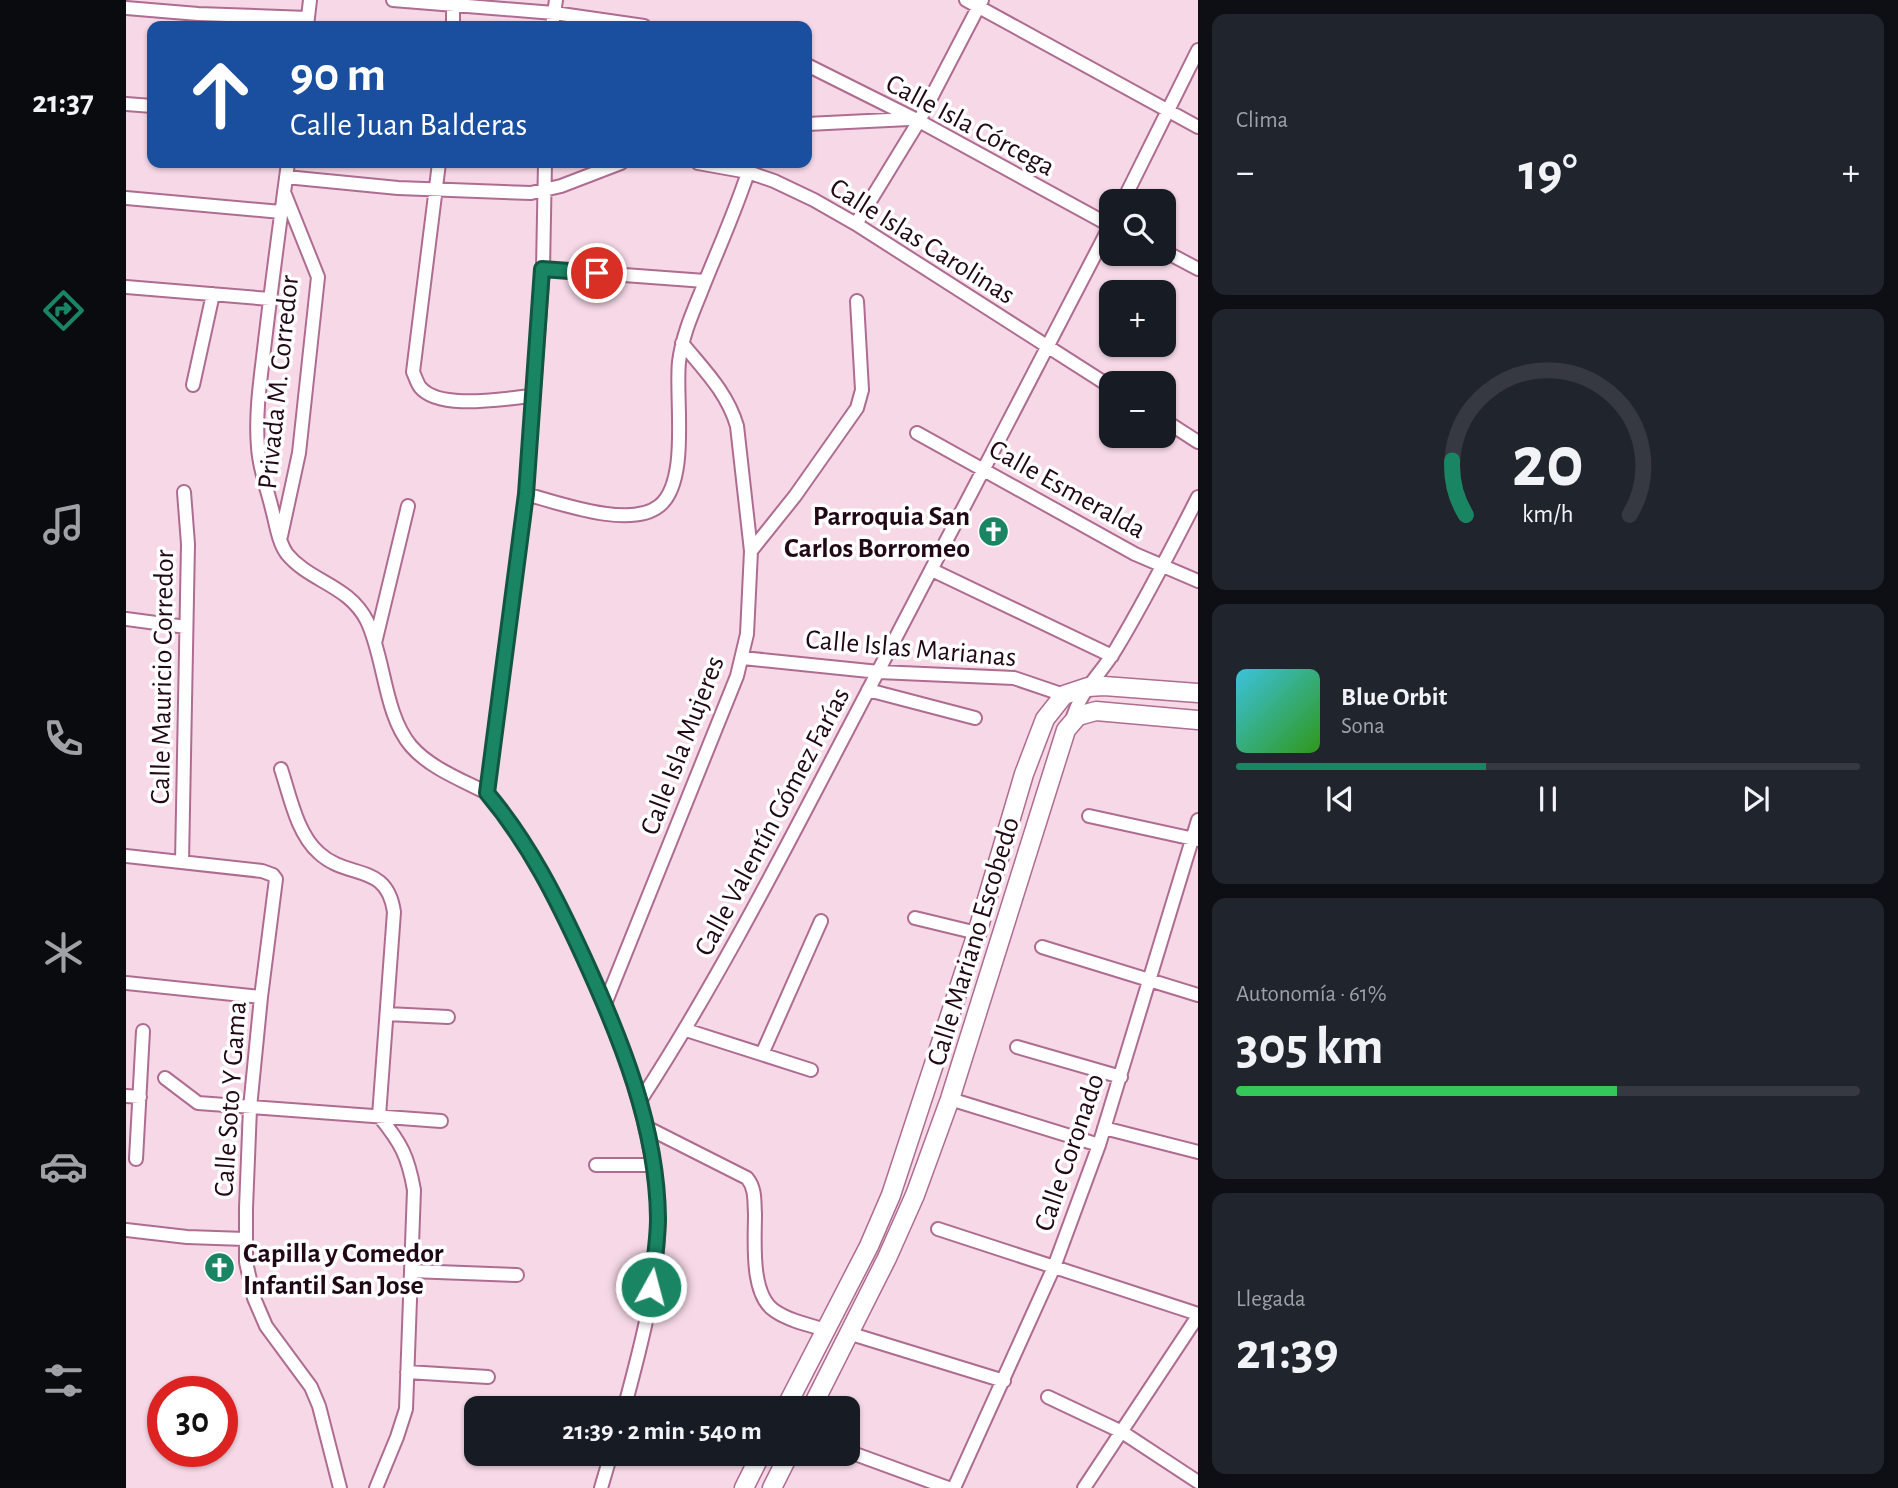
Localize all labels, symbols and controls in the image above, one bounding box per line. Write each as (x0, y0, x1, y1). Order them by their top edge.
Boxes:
icon: ahead (175, 49, 266, 140)
text: 90 m (290, 51, 386, 100)
street label: Calle Isla Córcega (881, 70, 1059, 182)
text: 21:37 (32, 86, 94, 118)
text: Calle Juan Balderas (290, 109, 527, 141)
text: Clima (1236, 109, 1288, 132)
text: 19° (1518, 147, 1578, 199)
text: − (1236, 154, 1254, 192)
text: + (1842, 154, 1860, 192)
street label: Calle Islas Carolinas (824, 174, 1019, 310)
map controls (1099, 189, 1176, 448)
button: search (1099, 189, 1176, 266)
pin (567, 243, 627, 303)
icon: arrive (578, 254, 616, 292)
street label: Privada M. Corredor (254, 274, 304, 491)
button: + (1099, 280, 1176, 357)
icon: directions (39, 286, 88, 335)
button: − (1099, 371, 1176, 448)
text: 20 (1512, 428, 1584, 501)
street label: Calle Esmeralda (984, 435, 1150, 544)
icon: music (39, 500, 88, 549)
text: km/h (1522, 502, 1574, 527)
place label: Parroquia San Carlos Borromeo (784, 503, 970, 563)
church icon: Parroquia San Carlos Borromeo (976, 514, 1010, 548)
street label: Calle Mauricio Corredor (147, 549, 179, 805)
street label: Calle Islas Marianas (804, 626, 1017, 672)
street label: Calle Isla Mujeres (636, 652, 730, 839)
street label: Calle Valentín Gómez Farías (690, 683, 855, 961)
text: Blue Orbit (1341, 684, 1447, 710)
icon: phone (39, 714, 88, 763)
text: Sona (1341, 715, 1385, 738)
icon: previous (1321, 780, 1359, 818)
icon: pause (1529, 780, 1567, 818)
icon: next (1737, 780, 1775, 818)
street label: Calle Mariano Escobedo (923, 814, 1025, 1069)
icon: climate (39, 928, 88, 977)
text: Autonomía · 61% (1236, 983, 1387, 1006)
street label: Calle Soto Y Gama (210, 1000, 252, 1198)
text: 305 km (1236, 1021, 1384, 1073)
street label: Calle Coronado (1030, 1070, 1110, 1235)
icon: car (39, 1142, 88, 1191)
place label: Capilla y Comedor Infantil San Jose (243, 1240, 444, 1300)
position arrow (614, 1250, 688, 1324)
church icon: Capilla y Comedor Infantil San Jose (203, 1251, 237, 1285)
text: Llegada (1236, 1288, 1306, 1311)
text: 21:39 (1236, 1326, 1339, 1378)
icon: filters (39, 1356, 88, 1405)
speed limit sign: 30 (147, 1376, 238, 1467)
text: 21:39 · 2 min · 540 m (562, 1418, 762, 1444)

